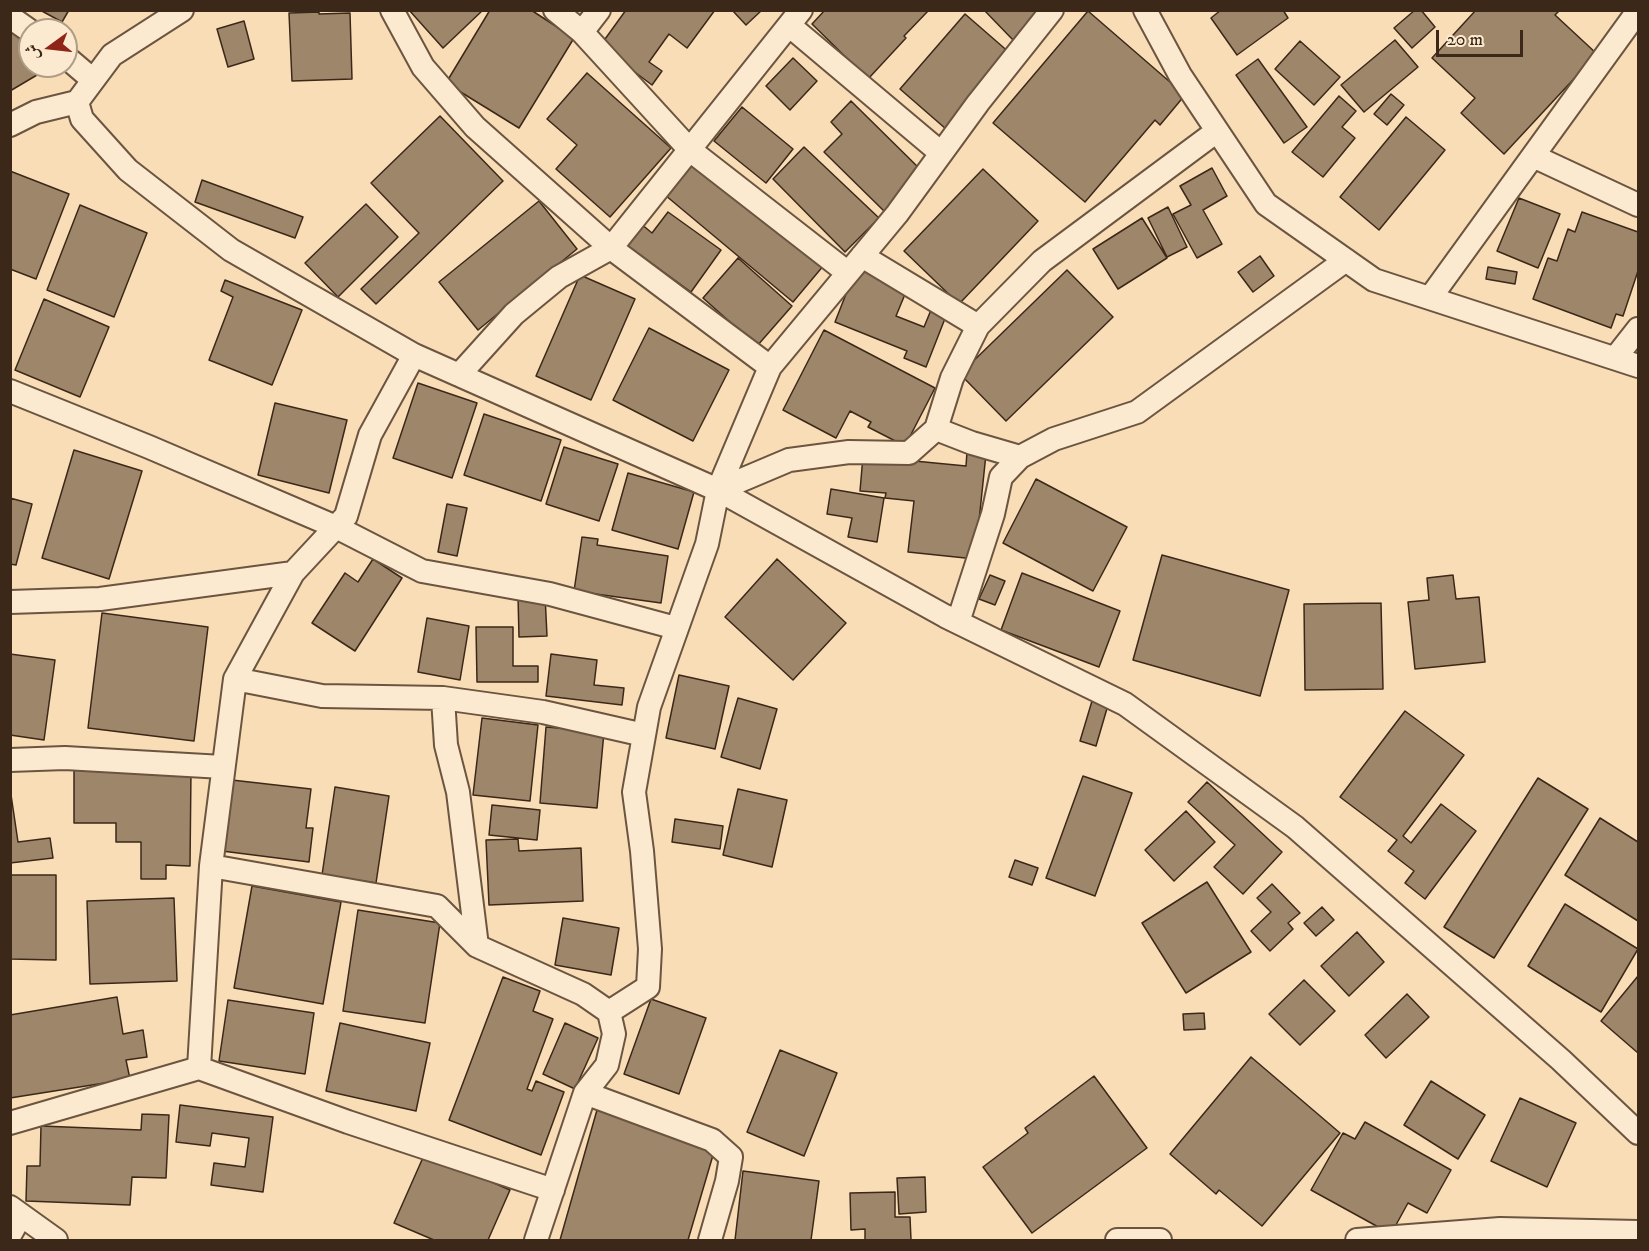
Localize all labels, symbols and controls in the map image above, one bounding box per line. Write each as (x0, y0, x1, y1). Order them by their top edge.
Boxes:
north arrow (18, 18, 78, 78)
scale bar (1439, 18, 1526, 56)
text: 20 m (1447, 29, 1483, 51)
text: ش (21, 42, 44, 62)

